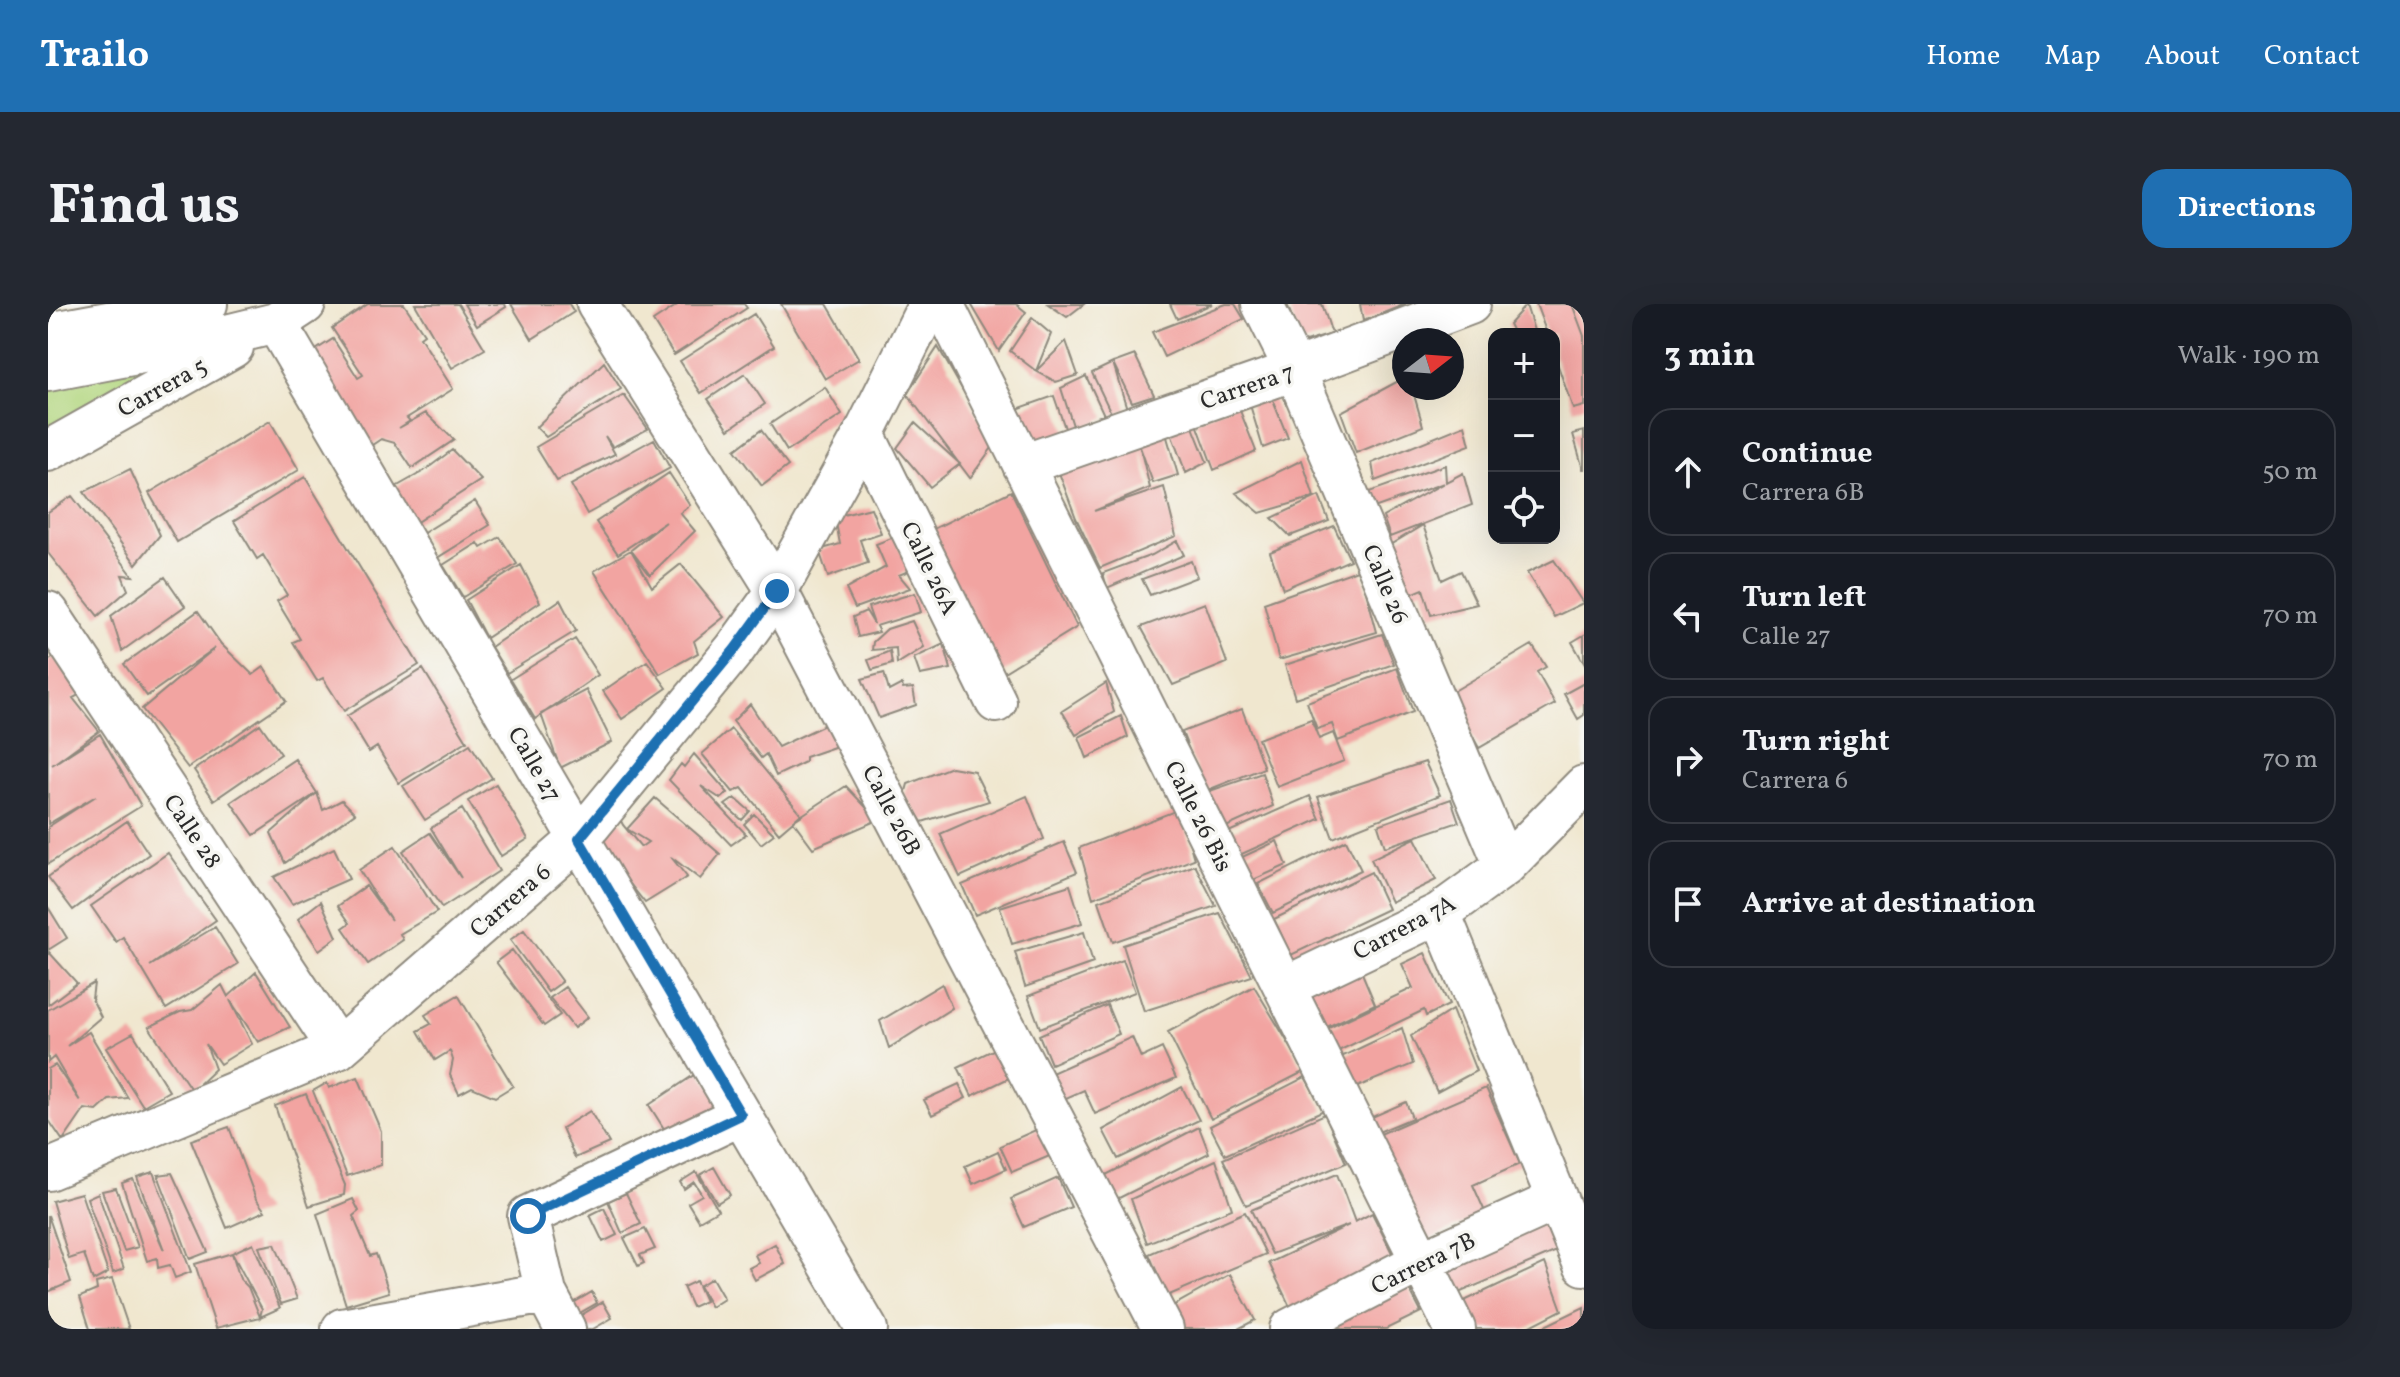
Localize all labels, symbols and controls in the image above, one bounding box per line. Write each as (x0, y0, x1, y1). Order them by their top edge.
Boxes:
text: Trailo (40, 30, 149, 83)
text: Home (1926, 37, 2000, 76)
text: Map (2044, 37, 2100, 76)
text: About (2144, 37, 2220, 76)
text: Contact (2264, 37, 2360, 76)
text: Find us (48, 169, 240, 247)
button: Directions (2142, 169, 2352, 248)
north arrow (1392, 328, 1464, 400)
map controls (1488, 328, 1560, 544)
button: + (1488, 328, 1560, 400)
text: 3 min (1664, 333, 1755, 380)
text: Walk · 190 m (2177, 338, 2320, 374)
street label: Carrera 5 (112, 350, 214, 427)
street label: Carrera 7 (1196, 356, 1299, 420)
button: − (1488, 400, 1560, 472)
text: Continue (1742, 433, 1873, 475)
icon: ahead (1666, 450, 1710, 494)
text: 50 m (2262, 454, 2318, 490)
button: locate (1488, 472, 1560, 544)
text: Carrera 6B (1742, 475, 1864, 511)
street label: Calle 26A (891, 516, 965, 621)
street label: Calle 26 (1352, 540, 1416, 630)
route end (759, 573, 795, 609)
text: Turn left (1742, 577, 1866, 619)
icon: left (1666, 594, 1710, 638)
text: 70 m (2263, 598, 2318, 634)
text: Calle 27 (1742, 619, 1831, 655)
street label: Calle 27 (498, 721, 569, 809)
text: Turn right (1742, 721, 1890, 763)
icon: right (1666, 738, 1710, 782)
text: 70 m (2263, 742, 2318, 778)
street label: Calle 26 Bis (1155, 756, 1240, 878)
street label: Calle 26B (852, 760, 928, 862)
text: Carrera 6 (1742, 763, 1848, 799)
street label: Calle 28 (154, 788, 229, 876)
street label: Carrera 6 (463, 857, 559, 947)
icon: arrive (1666, 882, 1710, 926)
text: Arrive at destination (1742, 883, 2036, 925)
street label: Carrera 7A (1347, 887, 1462, 970)
route start (510, 1198, 546, 1234)
street label: Carrera 7B (1366, 1225, 1482, 1305)

